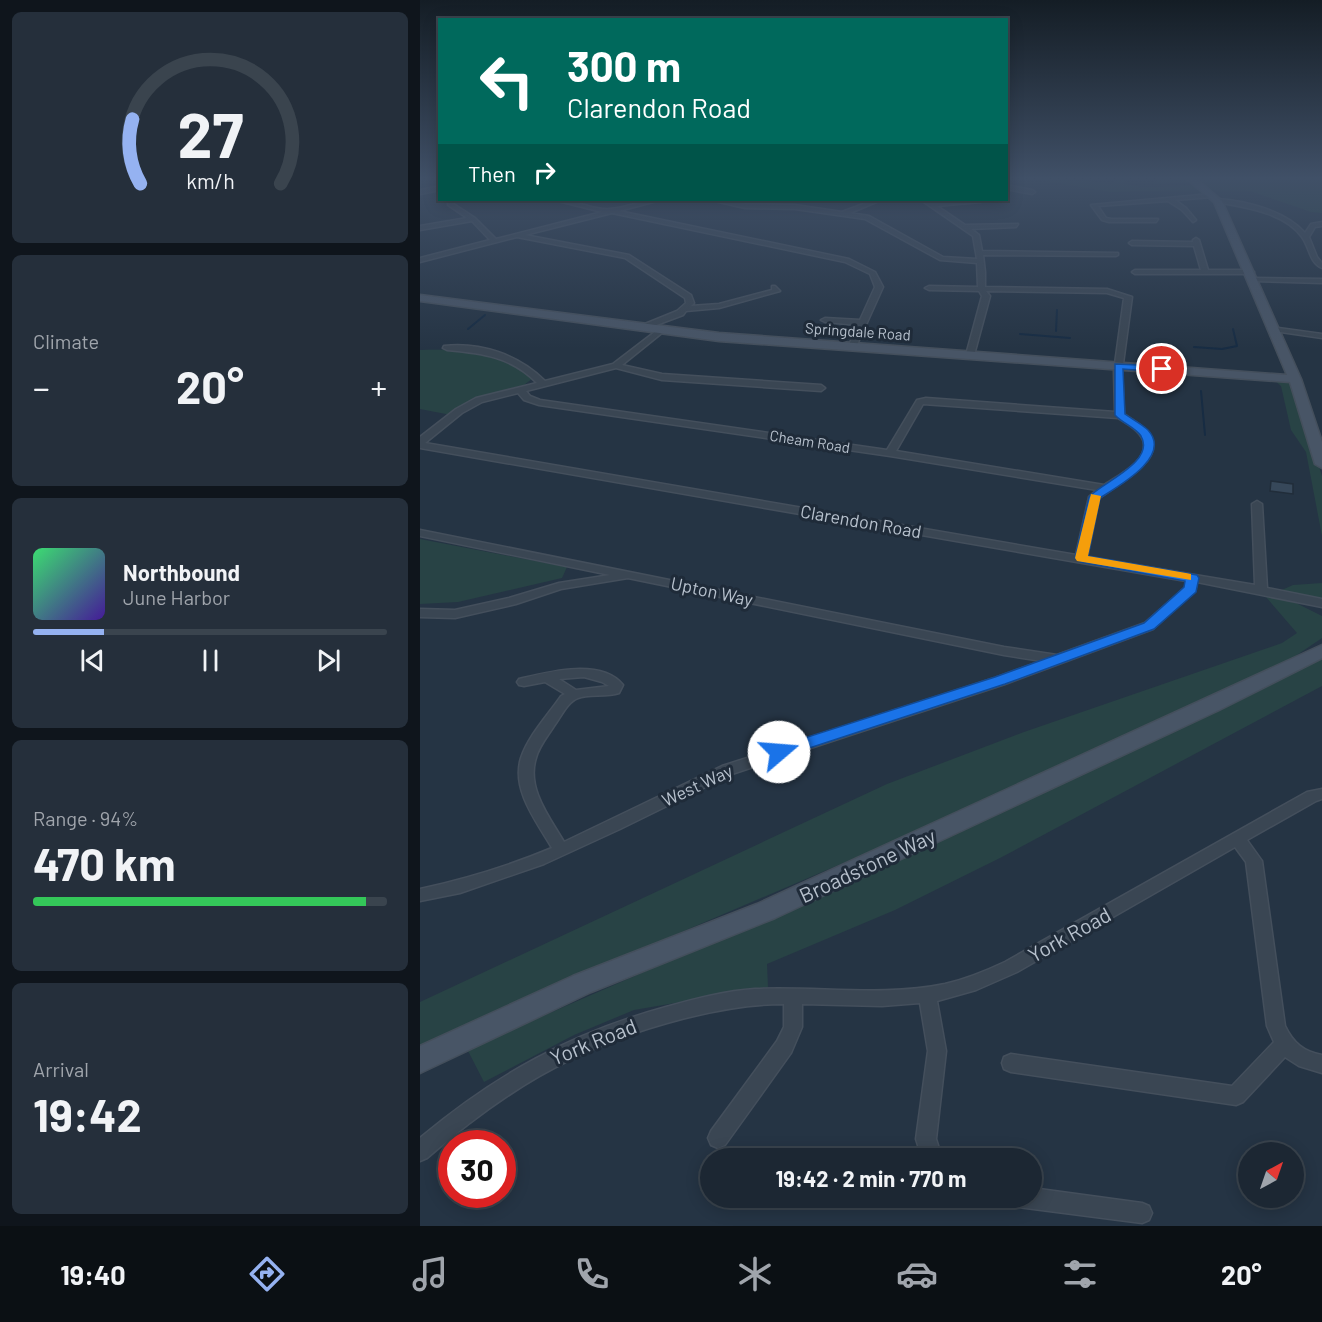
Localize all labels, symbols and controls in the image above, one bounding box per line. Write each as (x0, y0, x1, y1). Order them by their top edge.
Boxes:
text: 300 m (567, 40, 681, 90)
icon: left (468, 42, 546, 120)
text: Clarendon Road (567, 91, 751, 123)
text: 27 (177, 97, 243, 171)
icon: right (528, 156, 561, 189)
text: Then (468, 160, 516, 186)
text: km/h (186, 169, 234, 194)
street label: Springdale Road (805, 318, 911, 344)
text: Climate (33, 329, 99, 353)
pin (1136, 343, 1187, 394)
icon: arrive (1145, 352, 1178, 385)
text: 20° (176, 359, 244, 413)
text: − (33, 367, 50, 407)
text: + (371, 367, 387, 407)
street label: Cheam Road (768, 426, 852, 456)
street label: Clarendon Road (799, 500, 923, 542)
text: Northbound (123, 559, 240, 585)
street label: Upton Way (669, 572, 755, 610)
text: June Harbor (123, 585, 230, 609)
icon: previous (76, 644, 109, 677)
icon: pause (194, 644, 227, 677)
icon: next (312, 644, 345, 677)
position arrow (747, 720, 811, 784)
street label: West Way (658, 759, 736, 811)
text: Range · 94% (33, 806, 138, 830)
street label: Broadstone Way (795, 822, 939, 907)
text: 470 km (33, 836, 176, 890)
street label: York Road (1023, 901, 1115, 967)
street label: York Road (546, 1012, 640, 1070)
text: Arrival (33, 1057, 89, 1081)
text: 19:42 (33, 1087, 142, 1141)
speed limit sign: 30 (438, 1130, 516, 1208)
north arrow (1238, 1142, 1304, 1208)
map controls (1238, 1142, 1304, 1208)
text: 19:42 · 2 min · 770 m (776, 1165, 966, 1191)
icon: directions (246, 1253, 288, 1295)
icon: music (409, 1253, 451, 1295)
icon: phone (571, 1253, 613, 1295)
icon: climate (734, 1253, 776, 1295)
icon: car (896, 1253, 938, 1295)
icon: filters (1059, 1253, 1101, 1295)
text: 19:40 (60, 1258, 126, 1290)
text: 20° (1221, 1258, 1262, 1290)

